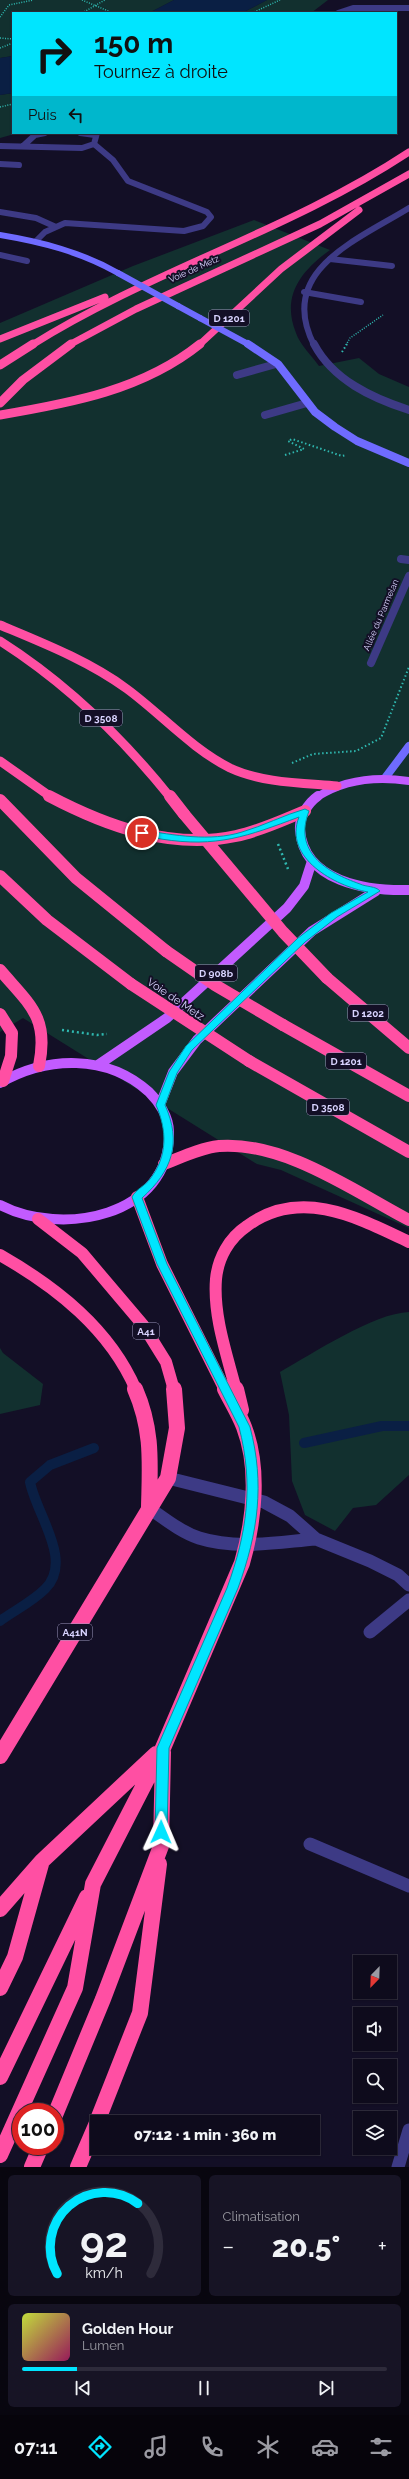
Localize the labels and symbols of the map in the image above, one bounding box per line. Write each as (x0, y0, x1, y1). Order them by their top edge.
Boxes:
street label: Voie de Metz (167, 253, 221, 285)
road number: D 1201 (209, 310, 249, 326)
street label: Allée du Parmelan (361, 578, 401, 652)
road number: D 3508 (80, 710, 122, 726)
pin (125, 816, 159, 850)
road number: D 908b (195, 965, 237, 981)
street label: Voie de Metz (145, 976, 207, 1024)
road number: D 1202 (348, 1005, 388, 1021)
road number: D 1201 (326, 1053, 366, 1069)
road number: D 3508 (307, 1099, 349, 1115)
road number: A41 (133, 1323, 159, 1339)
road number: A41N (58, 1624, 92, 1640)
position arrow (140, 1811, 182, 1853)
north arrow (353, 1955, 397, 1999)
speed limit sign: 100 (12, 2103, 64, 2155)

